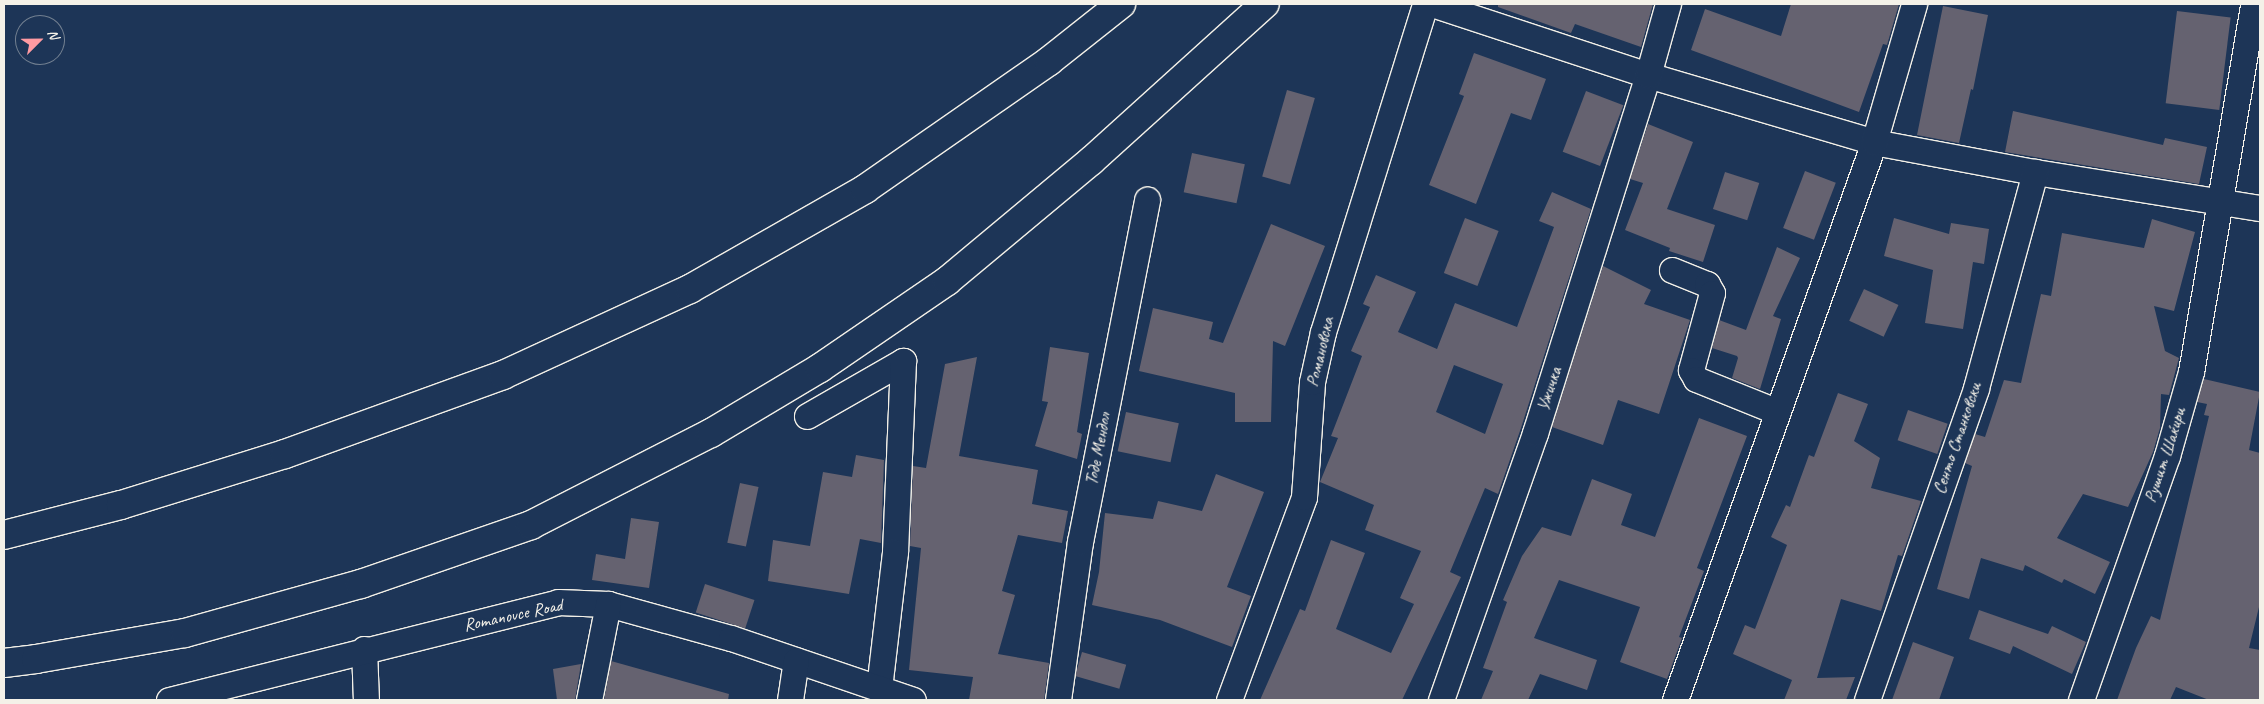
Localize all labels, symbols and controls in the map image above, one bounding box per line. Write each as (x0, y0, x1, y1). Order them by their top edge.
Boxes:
north arrow (15, 15, 65, 65)
text: N (44, 27, 63, 42)
street label: Романовска (1302, 315, 1338, 389)
street label: Ужичка (1532, 364, 1566, 414)
street label: Сенто Станковски (1928, 380, 1986, 496)
street label: Рушит Шаќири (2139, 404, 2191, 506)
street label: Тоде Мендол (1080, 411, 1116, 487)
street label: Romanovce Road (462, 594, 564, 636)

